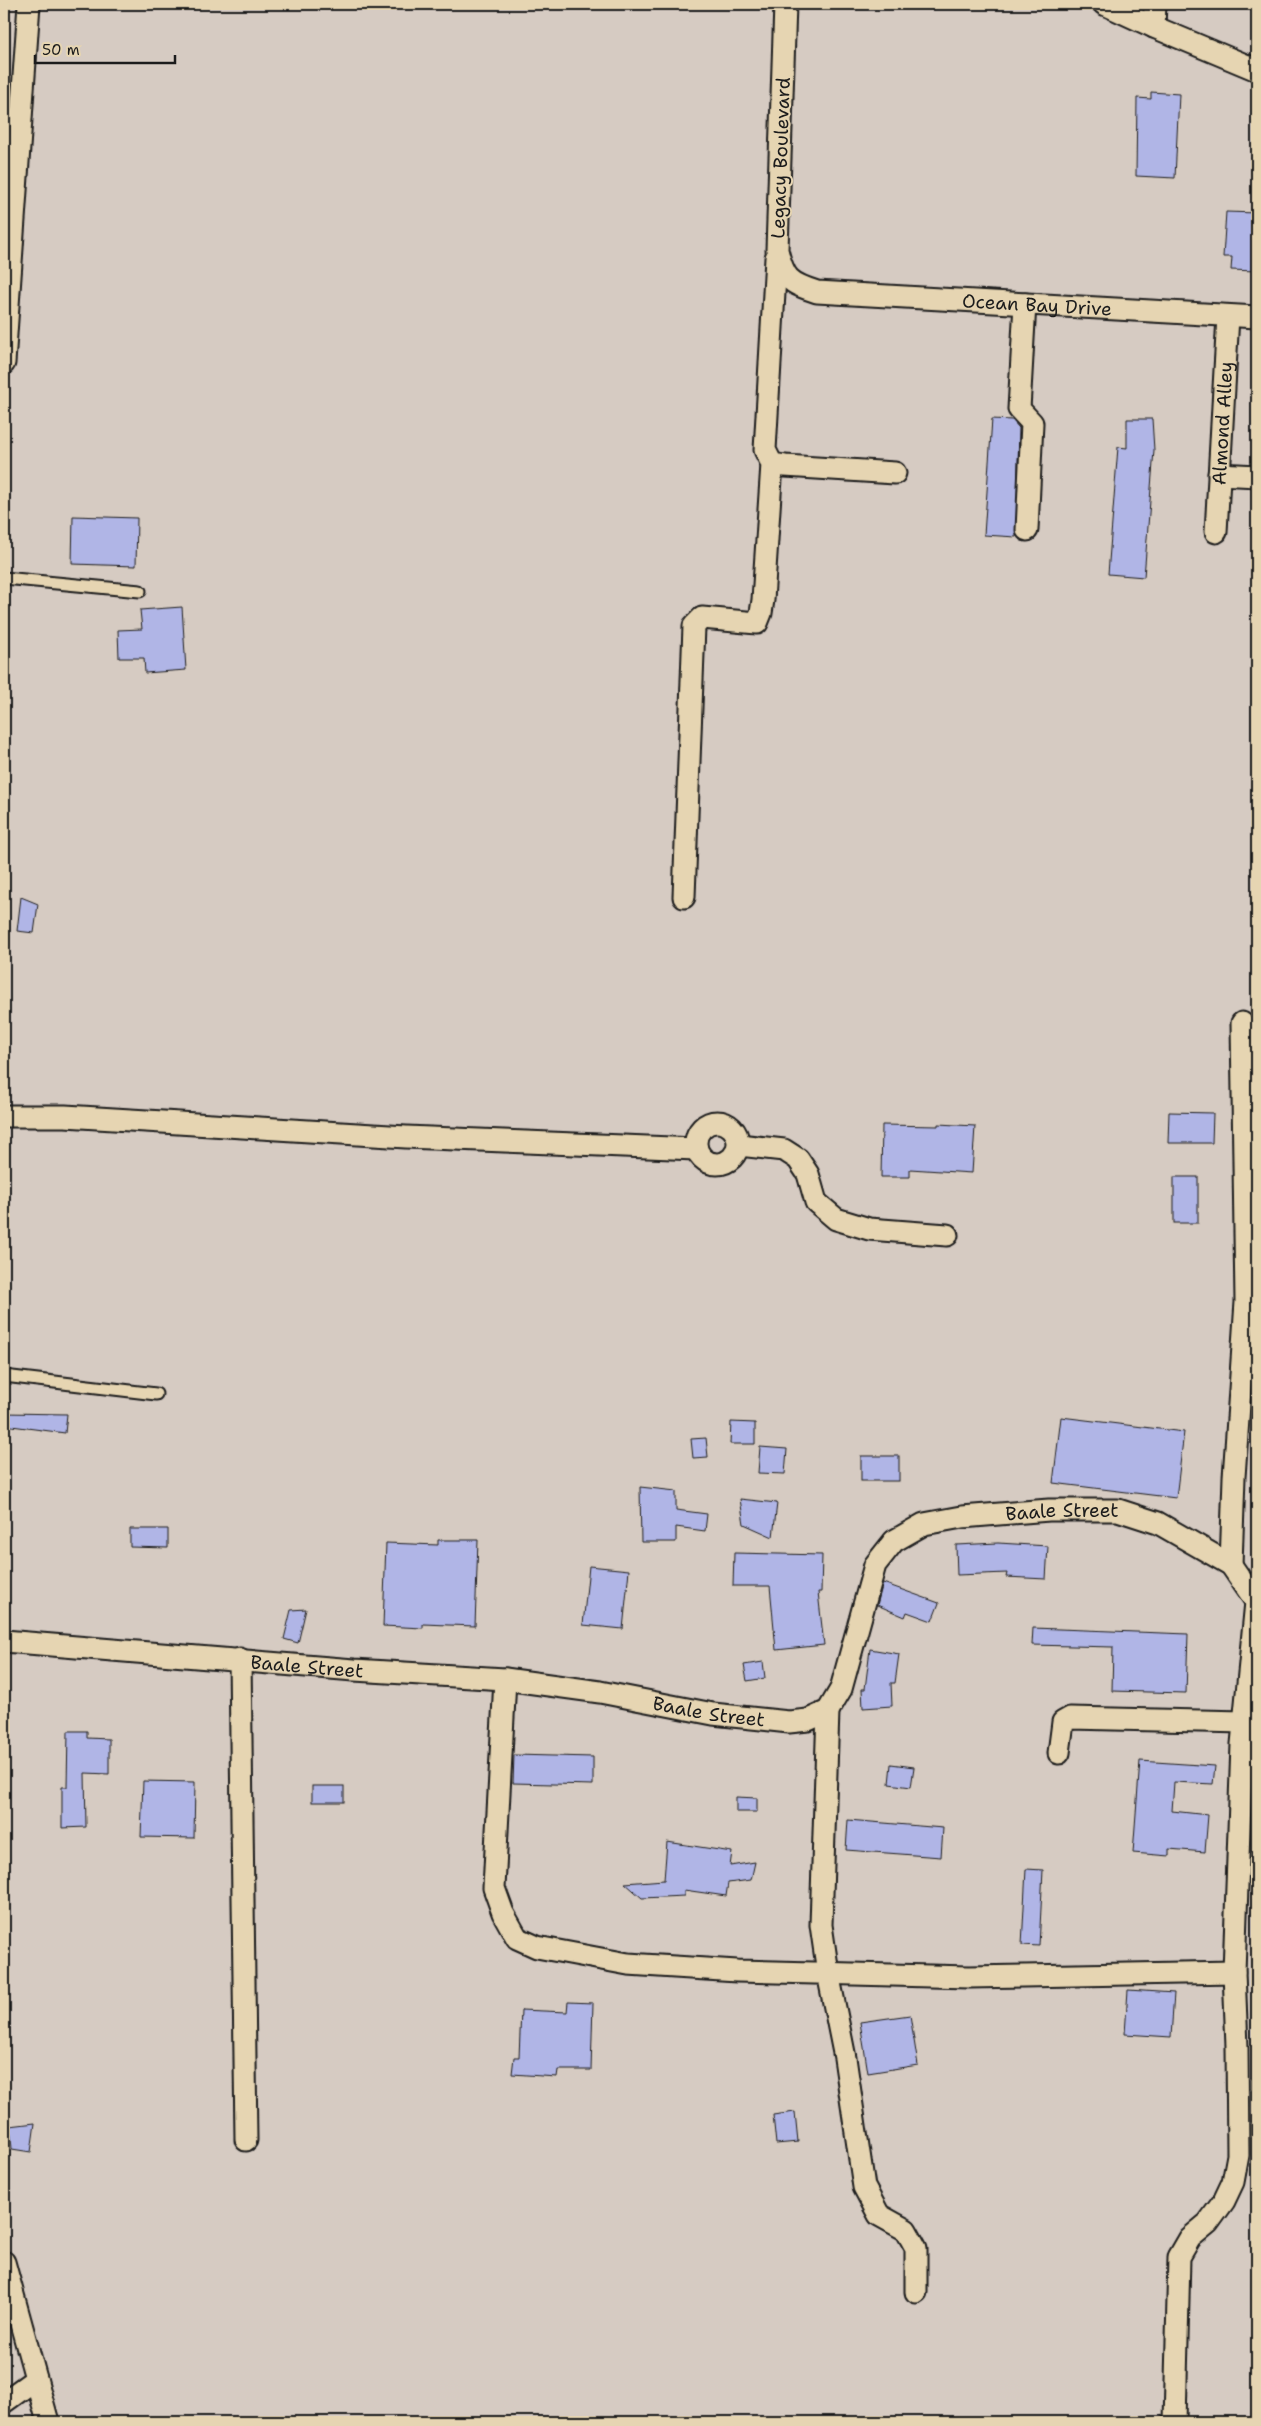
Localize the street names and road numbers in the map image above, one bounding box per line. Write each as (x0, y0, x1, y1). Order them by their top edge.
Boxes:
street label: Legacy Boulevard (765, 77, 796, 239)
street label: Ocean Bay Drive (961, 288, 1113, 322)
street label: Almond Alley (1207, 361, 1238, 486)
street label: Baale Street (1004, 1498, 1119, 1526)
street label: Baale Street (249, 1649, 364, 1684)
street label: Baale Street (651, 1691, 766, 1732)

